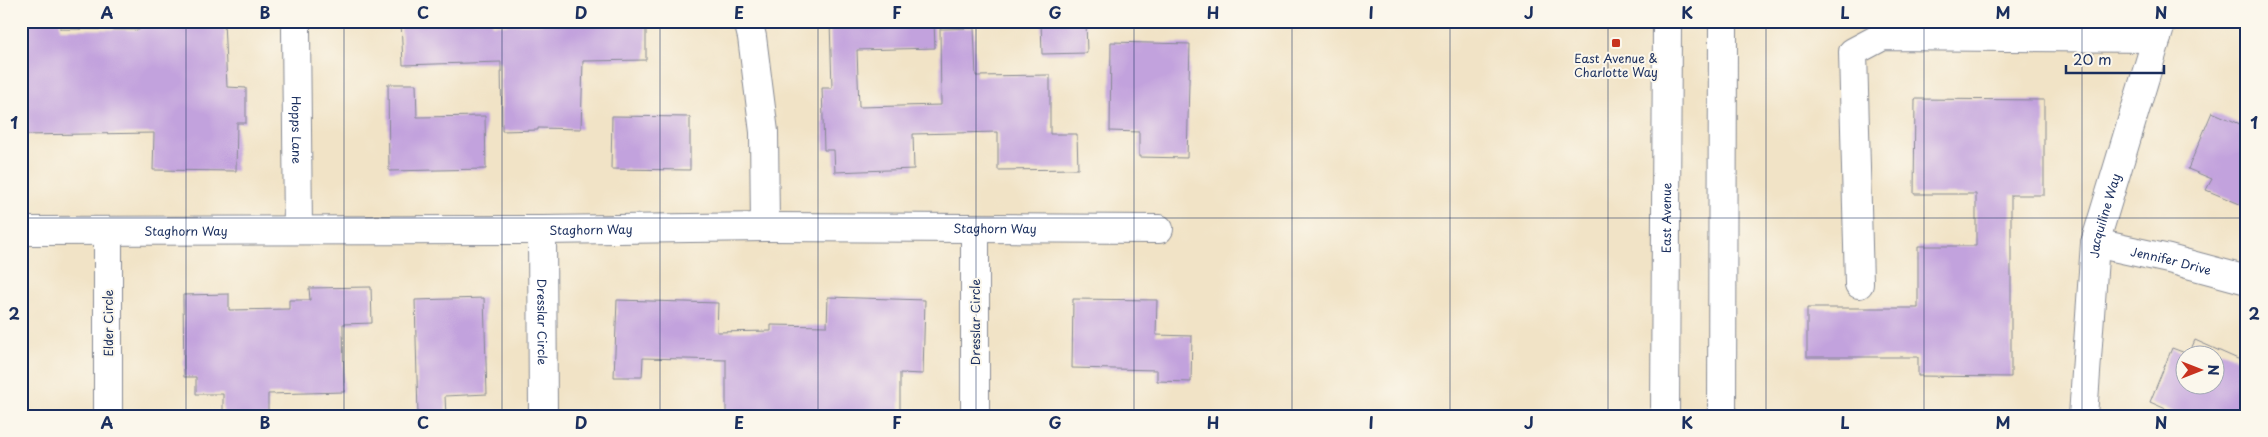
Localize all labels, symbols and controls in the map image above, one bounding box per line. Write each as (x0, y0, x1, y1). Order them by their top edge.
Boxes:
text: A (101, 0, 114, 24)
text: B (260, 0, 271, 24)
text: C (417, 0, 429, 24)
text: D (575, 0, 587, 24)
text: E (734, 0, 744, 24)
text: F (892, 0, 902, 24)
text: G (1048, 0, 1062, 24)
text: H (1207, 0, 1219, 24)
text: I (1368, 0, 1374, 24)
text: J (1524, 0, 1534, 24)
text: K (1681, 0, 1693, 24)
text: L (1840, 0, 1850, 24)
text: M (1995, 0, 2011, 24)
text: N (2155, 0, 2167, 24)
marker: East Avenue & Charlotte Way (1610, 37, 1622, 49)
scale bar (2066, 42, 2163, 74)
text: 20 m (2073, 47, 2112, 70)
place label: East Avenue & Charlotte Way (1574, 49, 1658, 81)
street label: Hopps Lane (288, 96, 306, 164)
text: 1 (10, 110, 18, 134)
text: 1 (2250, 110, 2258, 134)
street label: Jacquiline Way (2085, 171, 2125, 259)
street label: East Avenue (1657, 182, 1675, 253)
street label: Staghorn Way (953, 219, 1037, 237)
street label: Staghorn Way (549, 220, 633, 239)
street label: Staghorn Way (144, 222, 228, 240)
street label: Jennifer Drive (2129, 242, 2214, 279)
street label: Dresslar Circle (533, 279, 552, 365)
street label: Dresslar Circle (966, 279, 984, 365)
street label: Elder Circle (99, 289, 117, 357)
text: 2 (8, 301, 20, 325)
text: 2 (2248, 301, 2260, 325)
north arrow (2176, 344, 2226, 394)
text: N (2203, 364, 2224, 376)
text: A (101, 410, 114, 434)
text: B (260, 410, 271, 434)
text: C (417, 410, 429, 434)
text: D (575, 410, 587, 434)
text: E (734, 410, 744, 434)
text: F (892, 410, 902, 434)
text: G (1048, 410, 1062, 434)
text: H (1207, 410, 1219, 434)
text: I (1368, 410, 1374, 434)
text: J (1524, 410, 1534, 434)
text: K (1681, 410, 1693, 434)
text: L (1840, 410, 1850, 434)
text: M (1995, 410, 2011, 434)
text: N (2155, 410, 2167, 434)

